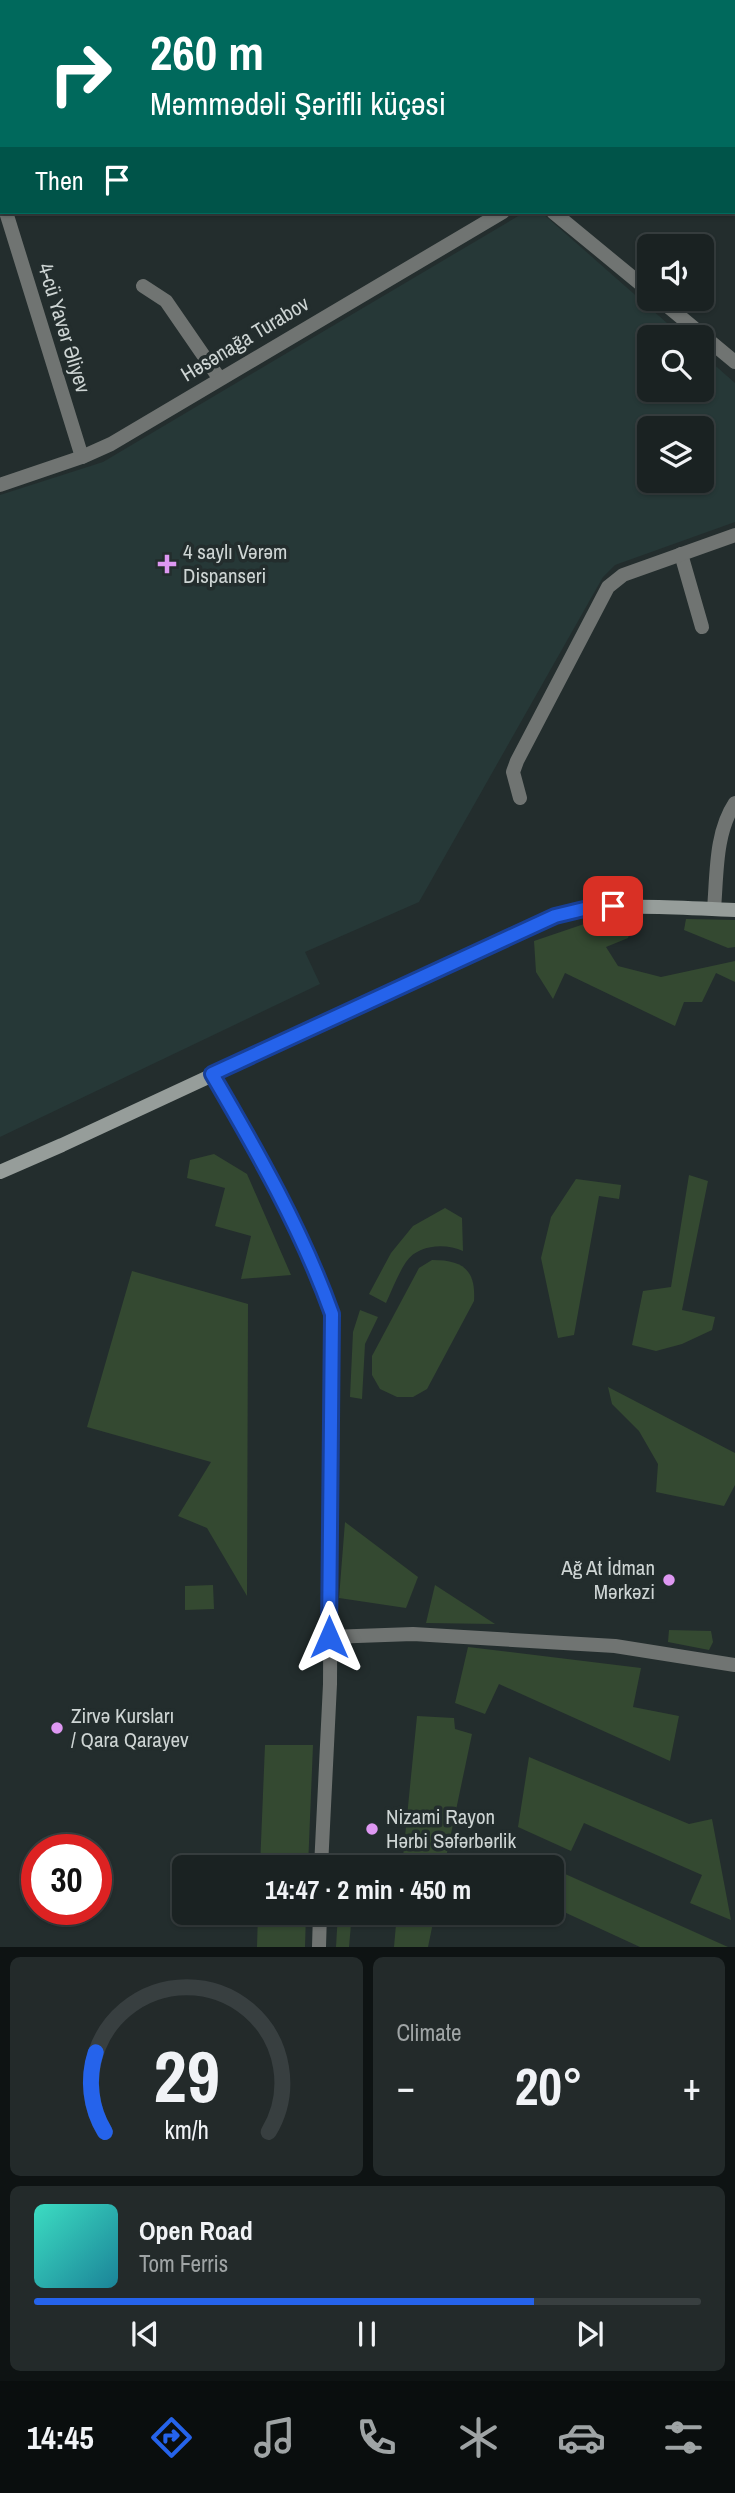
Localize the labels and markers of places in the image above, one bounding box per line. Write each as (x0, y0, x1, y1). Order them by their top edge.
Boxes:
place label: 4 saylı Vərəm Dispanseri (183, 537, 287, 590)
marker: 4 saylı Vərəm Dispanseri (157, 554, 177, 574)
pin (583, 876, 643, 936)
place label: Ağ At İdman Mərkəzi (560, 1553, 655, 1606)
marker: Ağ At İdman Mərkəzi (661, 1572, 677, 1588)
place label: Zirvə Kursları / Qara Qarayev (71, 1701, 189, 1754)
marker: Zirvə Kursları / Qara Qarayev (49, 1720, 65, 1736)
place label: Nizami Rayon Hərbi Səfərbərlik (386, 1802, 517, 1855)
marker: Nizami Rayon Hərbi Səfərbərlik (364, 1821, 380, 1837)

